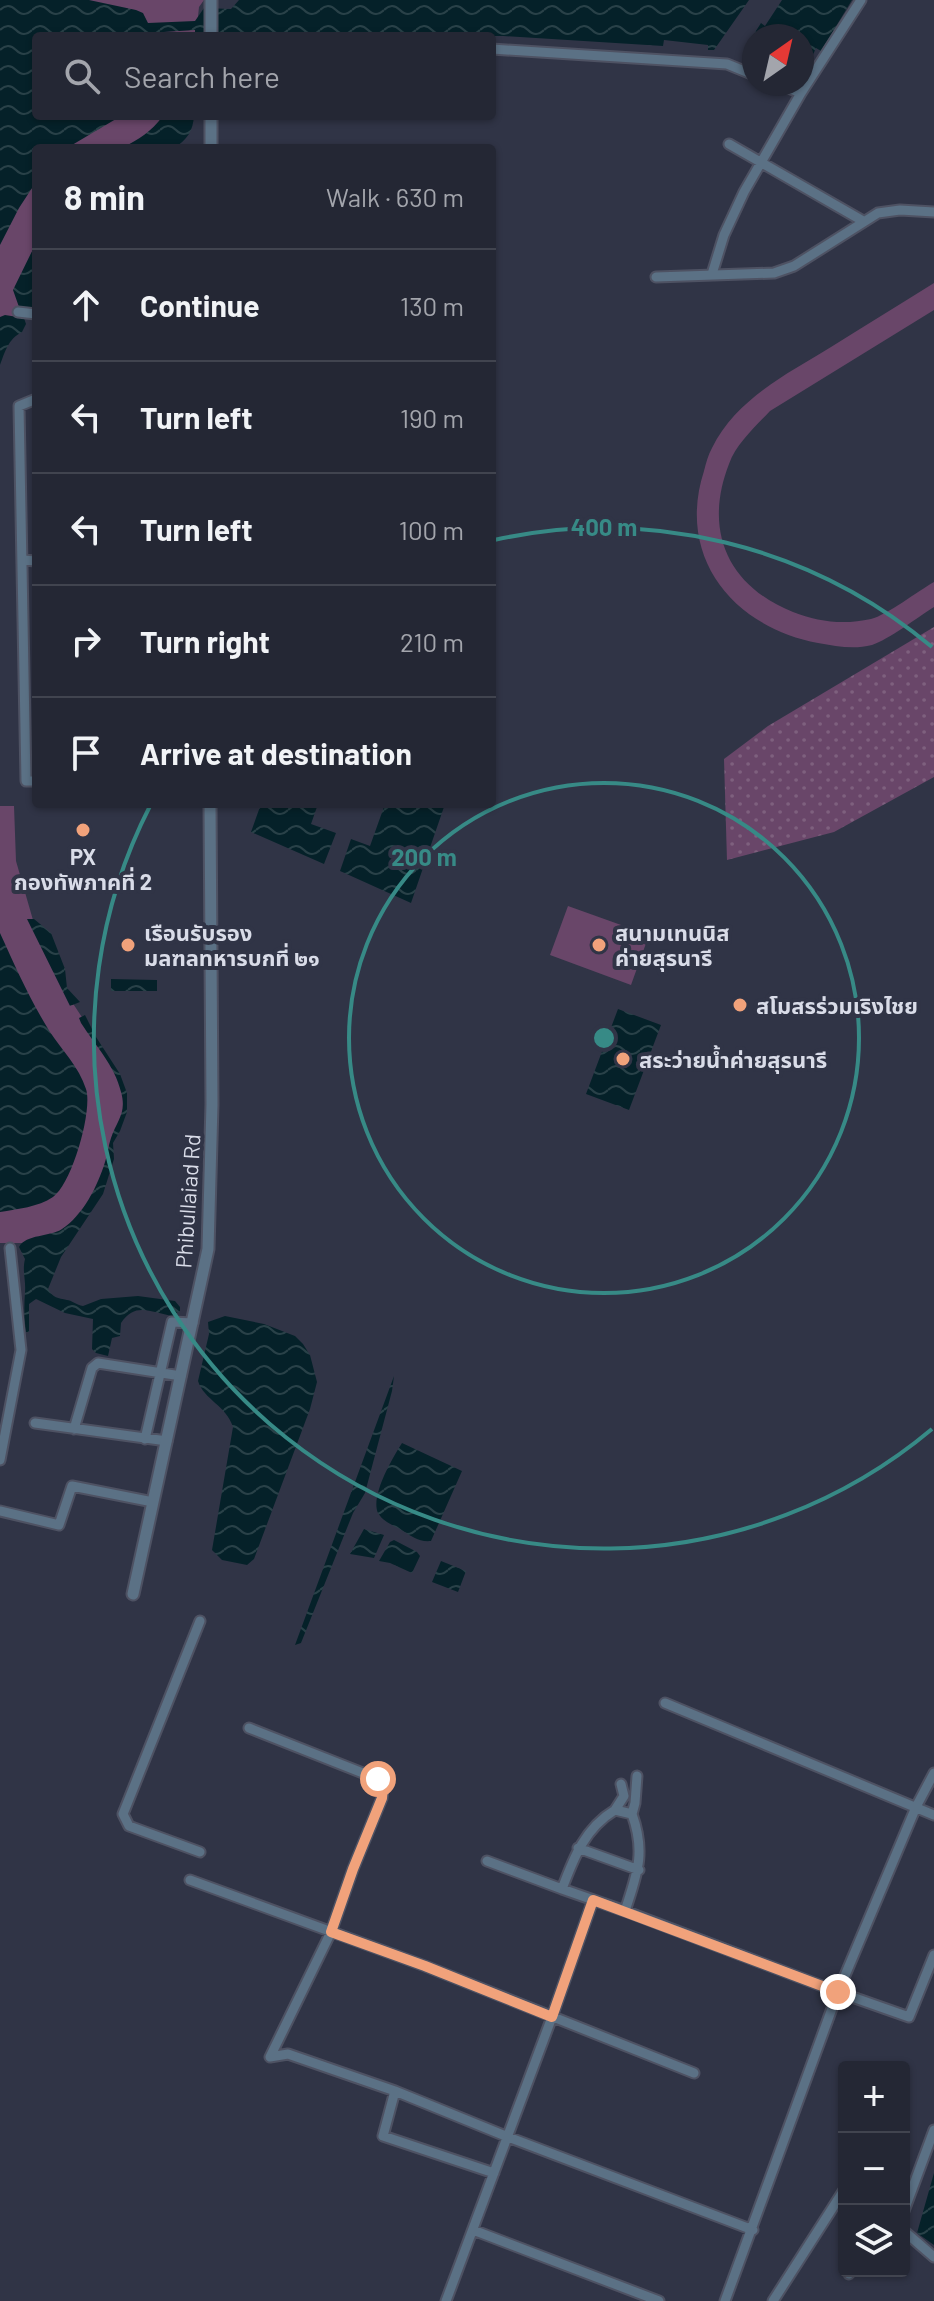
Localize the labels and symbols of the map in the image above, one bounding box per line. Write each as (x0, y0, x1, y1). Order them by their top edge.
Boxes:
north arrow (742, 24, 814, 96)
text: 400 m (571, 512, 637, 541)
marker: PX กองทัพภาคที่ 2 (74, 821, 92, 839)
text: 200 m (391, 842, 457, 871)
place label: PX กองทัพภาคที่ 2 (14, 843, 152, 894)
place label: เรือนรับรอง มลฑลทหารบกที่ ๒๑ (144, 919, 320, 970)
place label: สนามเทนนิส ค่ายสุรนารี (615, 919, 730, 972)
marker: เรือนรับรอง มลฑลทหารบกที่ ๒๑ (119, 936, 137, 954)
marker: สนามเทนนิส ค่ายสุรนารี (590, 936, 608, 954)
place label: สโมสรร่วมเริงไชย (756, 992, 918, 1018)
marker: สโมสรร่วมเริงไชย (731, 996, 749, 1014)
centre of rings (590, 1024, 618, 1052)
place label: สระว่ายนํ้าค่ายสุรนารี (639, 1045, 827, 1074)
marker: สระว่ายนํ้าค่ายสุรนารี (614, 1050, 632, 1068)
street label: Phibullaiad Rd (169, 1133, 205, 1269)
route start (360, 1761, 396, 1797)
route end (820, 1974, 856, 2010)

